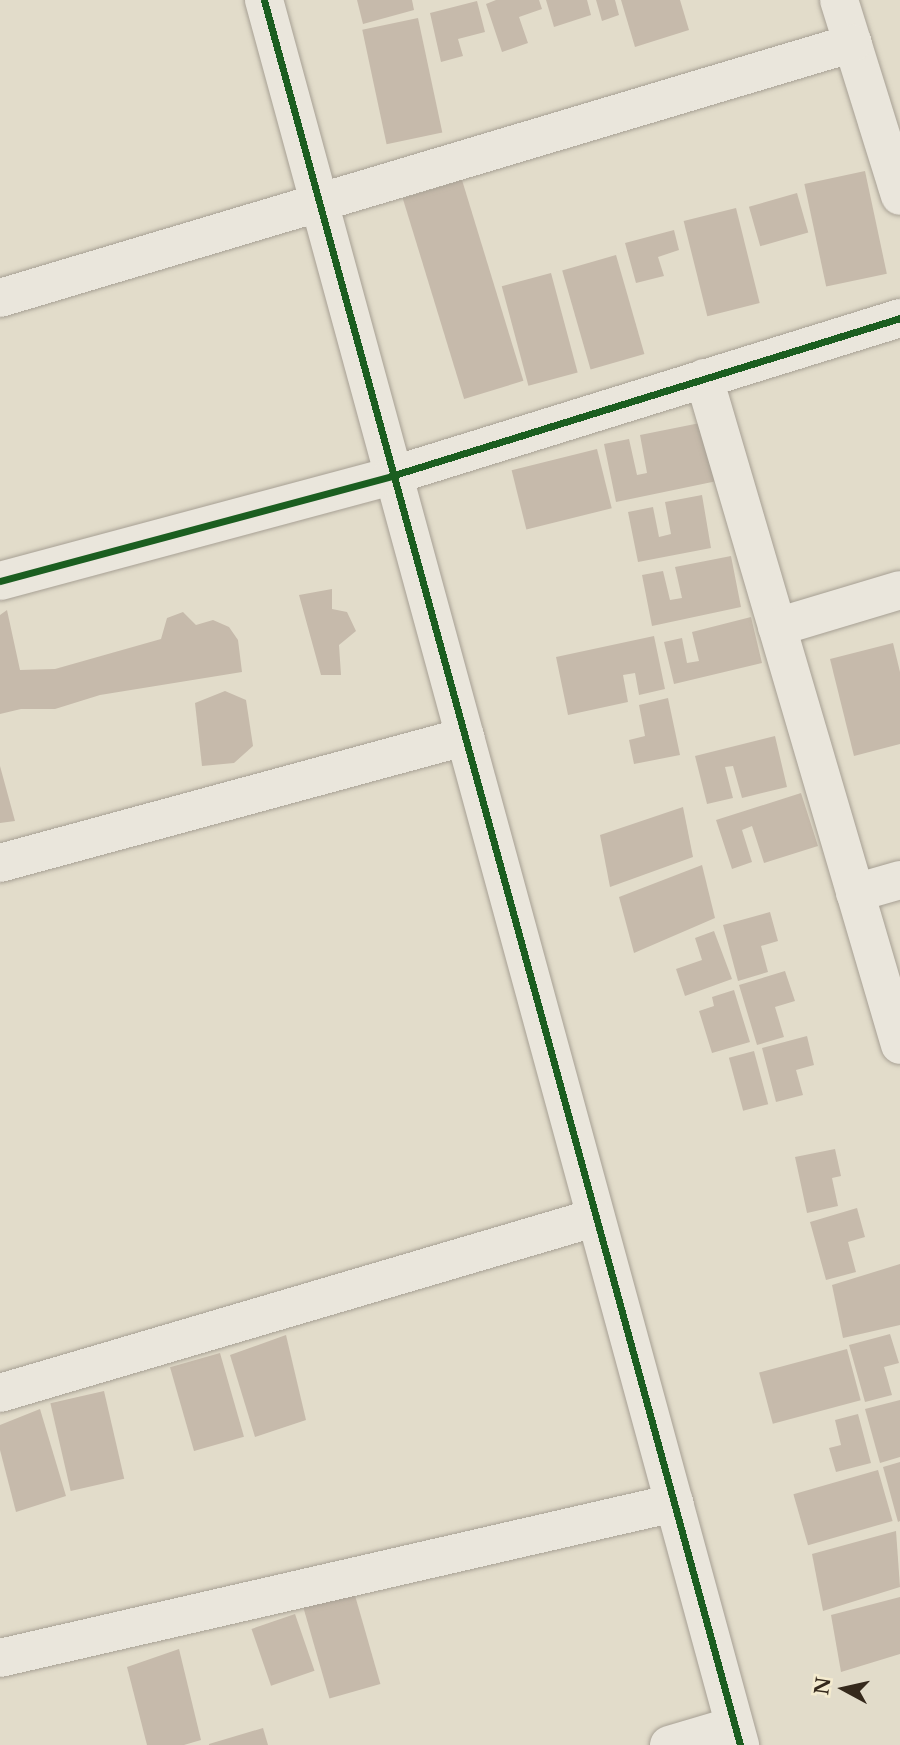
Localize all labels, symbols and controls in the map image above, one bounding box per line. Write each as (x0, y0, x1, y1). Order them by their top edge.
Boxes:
north arrow (809, 1654, 879, 1724)
text: N (810, 1676, 835, 1696)

